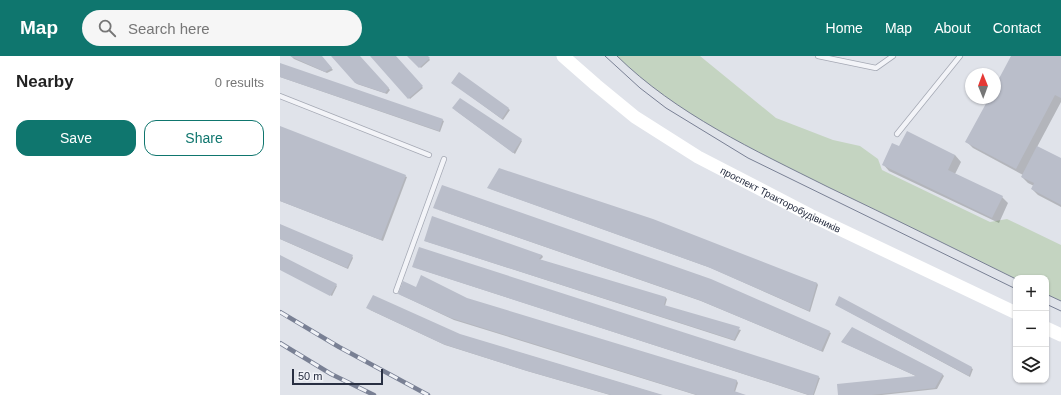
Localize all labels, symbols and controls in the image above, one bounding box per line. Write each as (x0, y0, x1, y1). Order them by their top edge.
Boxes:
search box (82, 10, 362, 46)
text: Map (20, 17, 58, 38)
icon: search (96, 17, 118, 39)
text: Search here (128, 20, 210, 37)
text: Home (826, 20, 863, 36)
text: Map (885, 20, 912, 36)
text: About (934, 20, 971, 36)
text: Contact (993, 20, 1041, 36)
north arrow (965, 68, 1001, 104)
text: Nearby (16, 72, 74, 91)
text: 0 results (215, 75, 264, 90)
button: Save (16, 120, 136, 156)
button: Share (144, 120, 264, 156)
street label: проспект Тракторобудівників (719, 165, 842, 235)
map controls (1013, 275, 1049, 383)
button: + (1013, 275, 1049, 311)
button: − (1013, 311, 1049, 347)
button: layers (1013, 347, 1049, 383)
scale bar (292, 367, 383, 386)
text: 50 m (298, 370, 322, 382)

